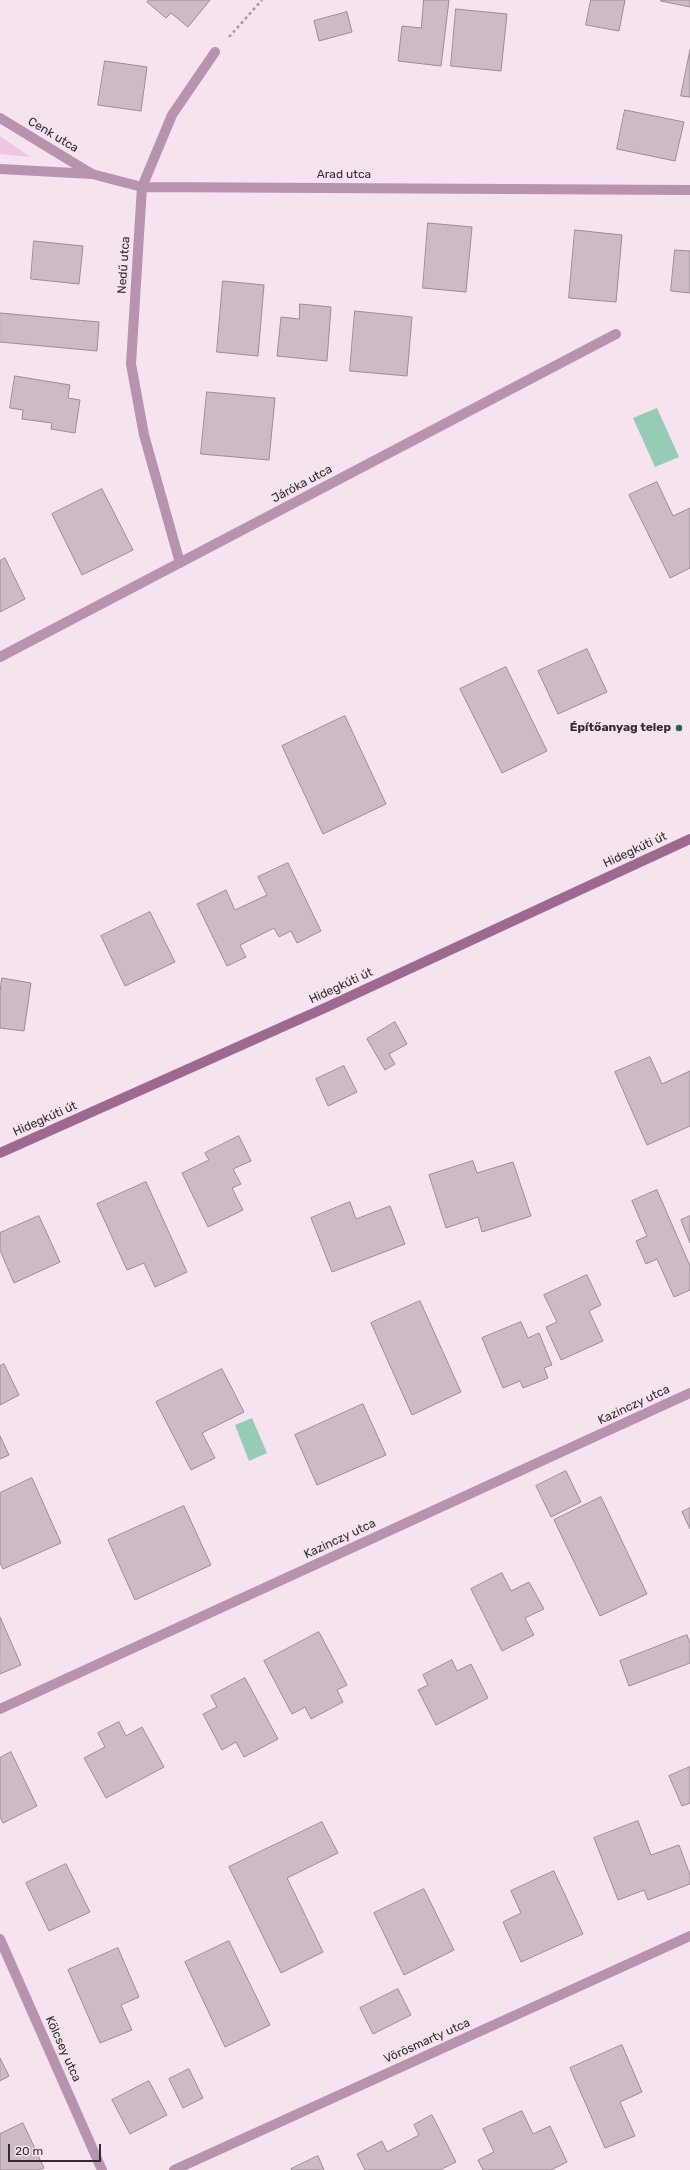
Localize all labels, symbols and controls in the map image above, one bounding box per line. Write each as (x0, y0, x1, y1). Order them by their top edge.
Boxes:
street label: Cenk utca (25, 114, 81, 156)
street label: Arad utca (317, 168, 371, 182)
street label: Nedű utca (115, 236, 133, 294)
street label: Járóka utca (269, 462, 335, 506)
place label: Építőanyag telep (570, 721, 671, 735)
marker: Építőanyag telep (674, 723, 684, 733)
street label: Hidegkúti út (601, 829, 669, 871)
street label: Hidegkúti út (307, 965, 375, 1007)
street label: Hidegkúti út (11, 1099, 79, 1139)
street label: Kazinczy utca (596, 1382, 672, 1428)
street label: Kazinczy utca (302, 1516, 378, 1562)
street label: Kölcsey utca (42, 2014, 84, 2084)
street label: Vörösmarty utca (382, 2016, 472, 2066)
scale bar (10, 2136, 103, 2162)
text: 20 m (15, 2144, 43, 2158)

